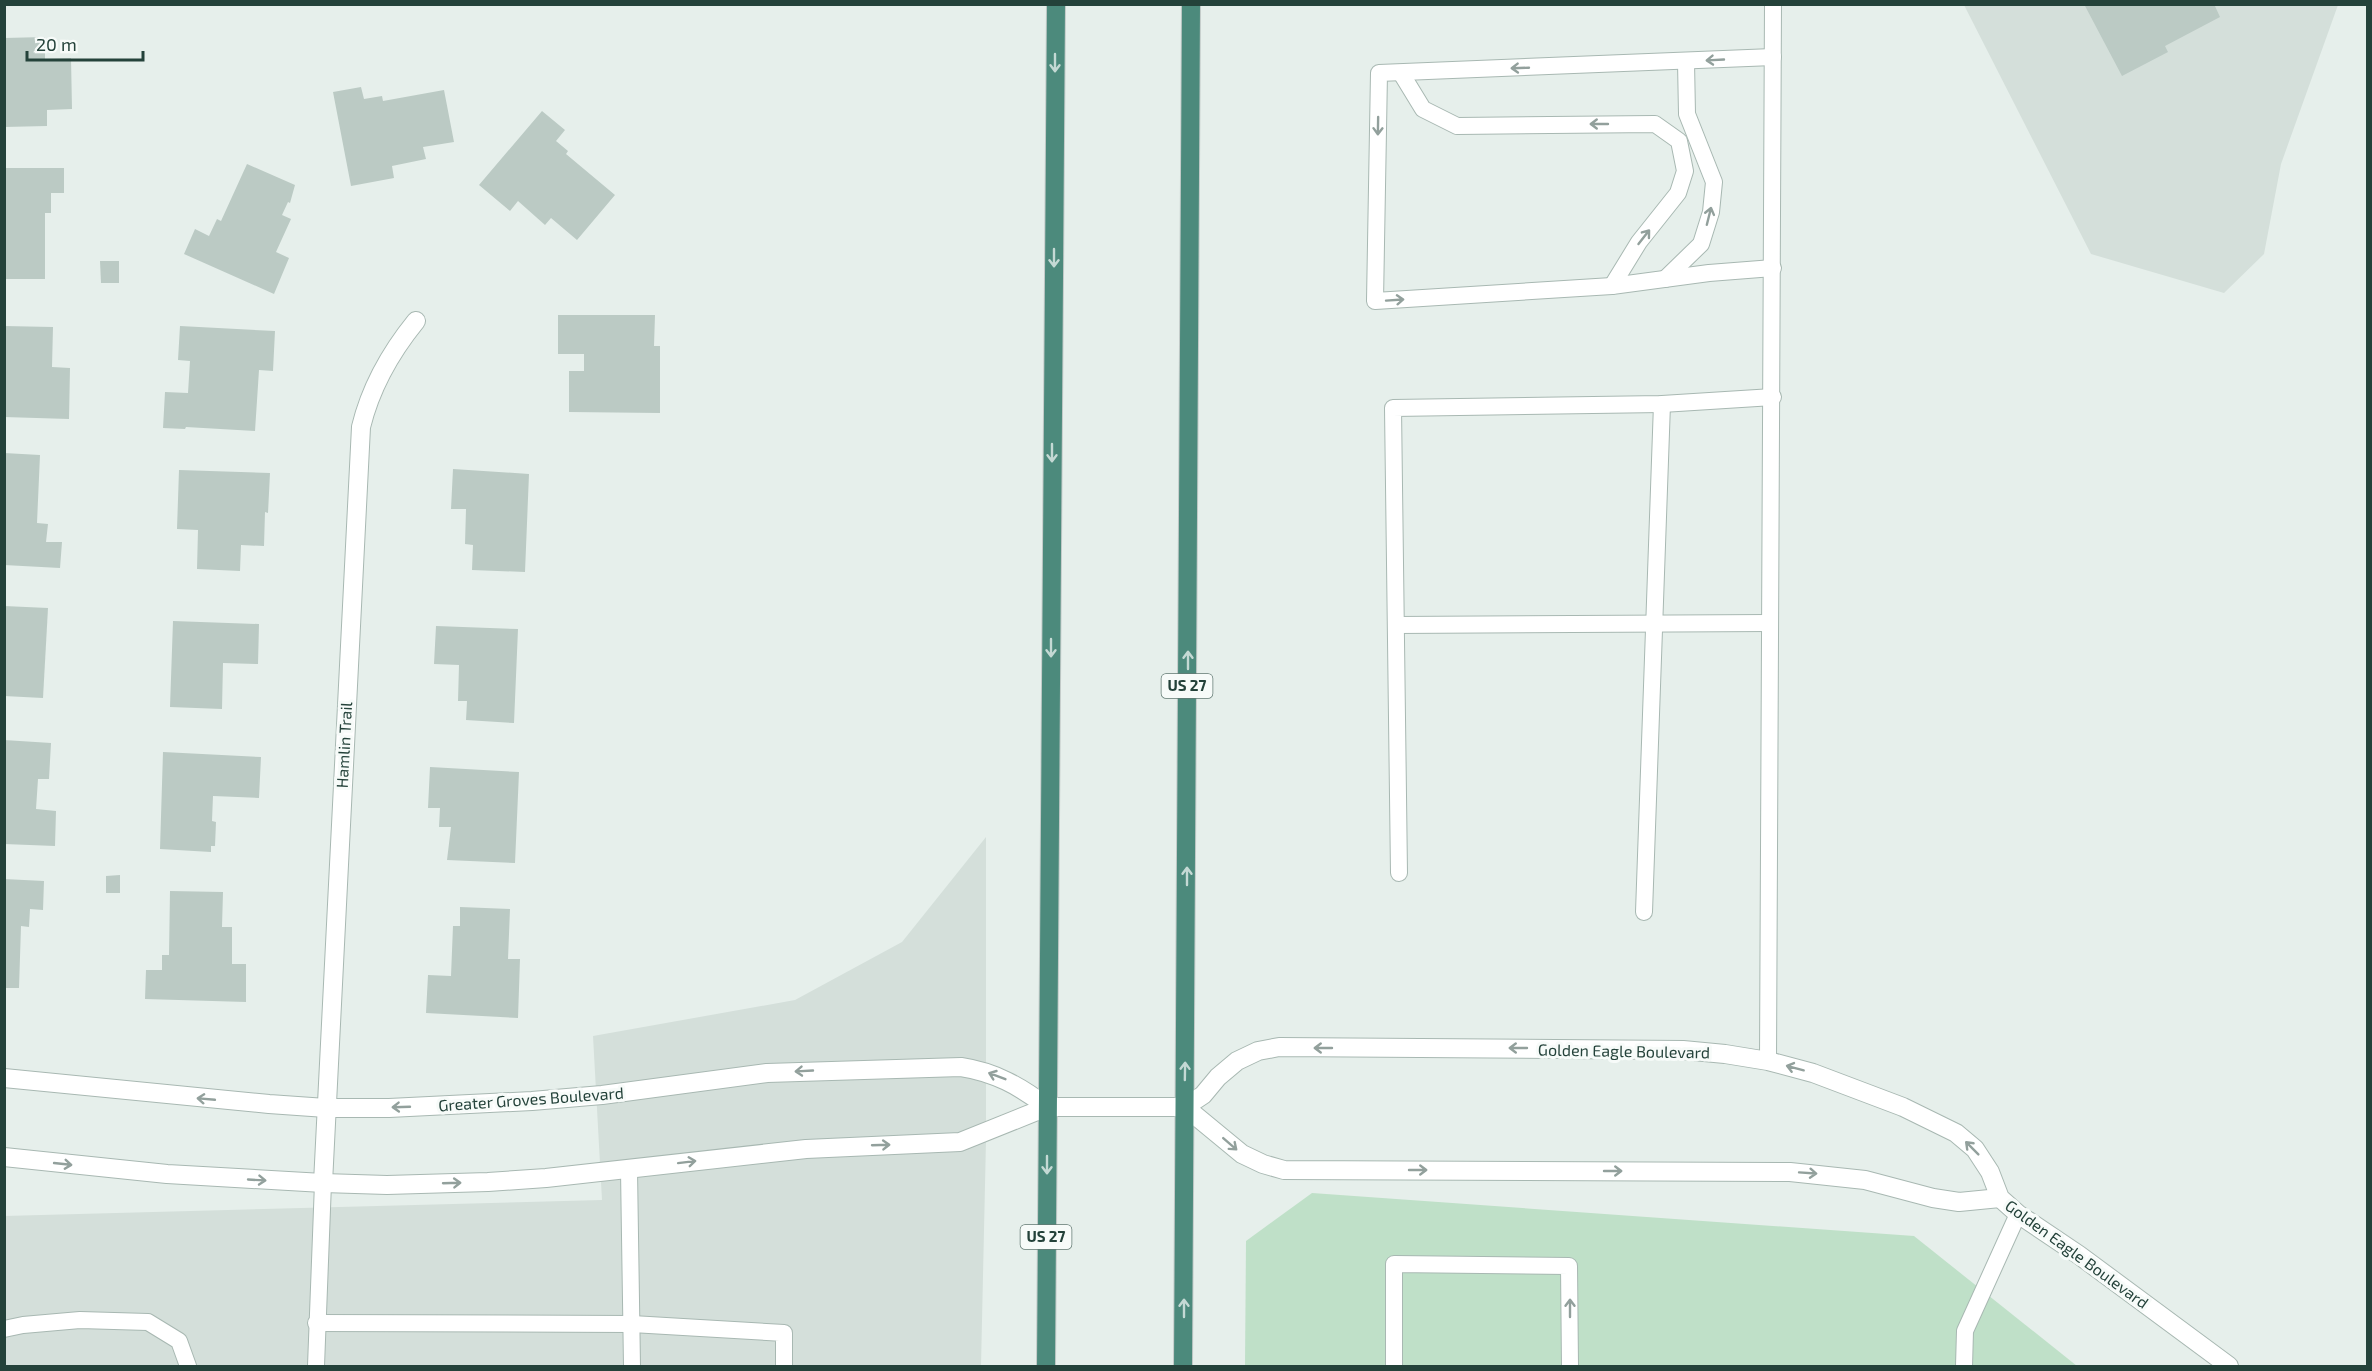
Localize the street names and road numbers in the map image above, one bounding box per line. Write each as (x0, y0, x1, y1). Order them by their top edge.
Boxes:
road number: US 27 (1162, 674, 1212, 698)
street label: Hamlin Trail (332, 701, 355, 789)
street label: Golden Eagle Boulevard (1538, 1039, 1710, 1062)
street label: Greater Groves Boulevard (438, 1083, 624, 1114)
street label: Golden Eagle Boulevard (2002, 1195, 2153, 1312)
road number: US 27 (1020, 1225, 1072, 1249)

